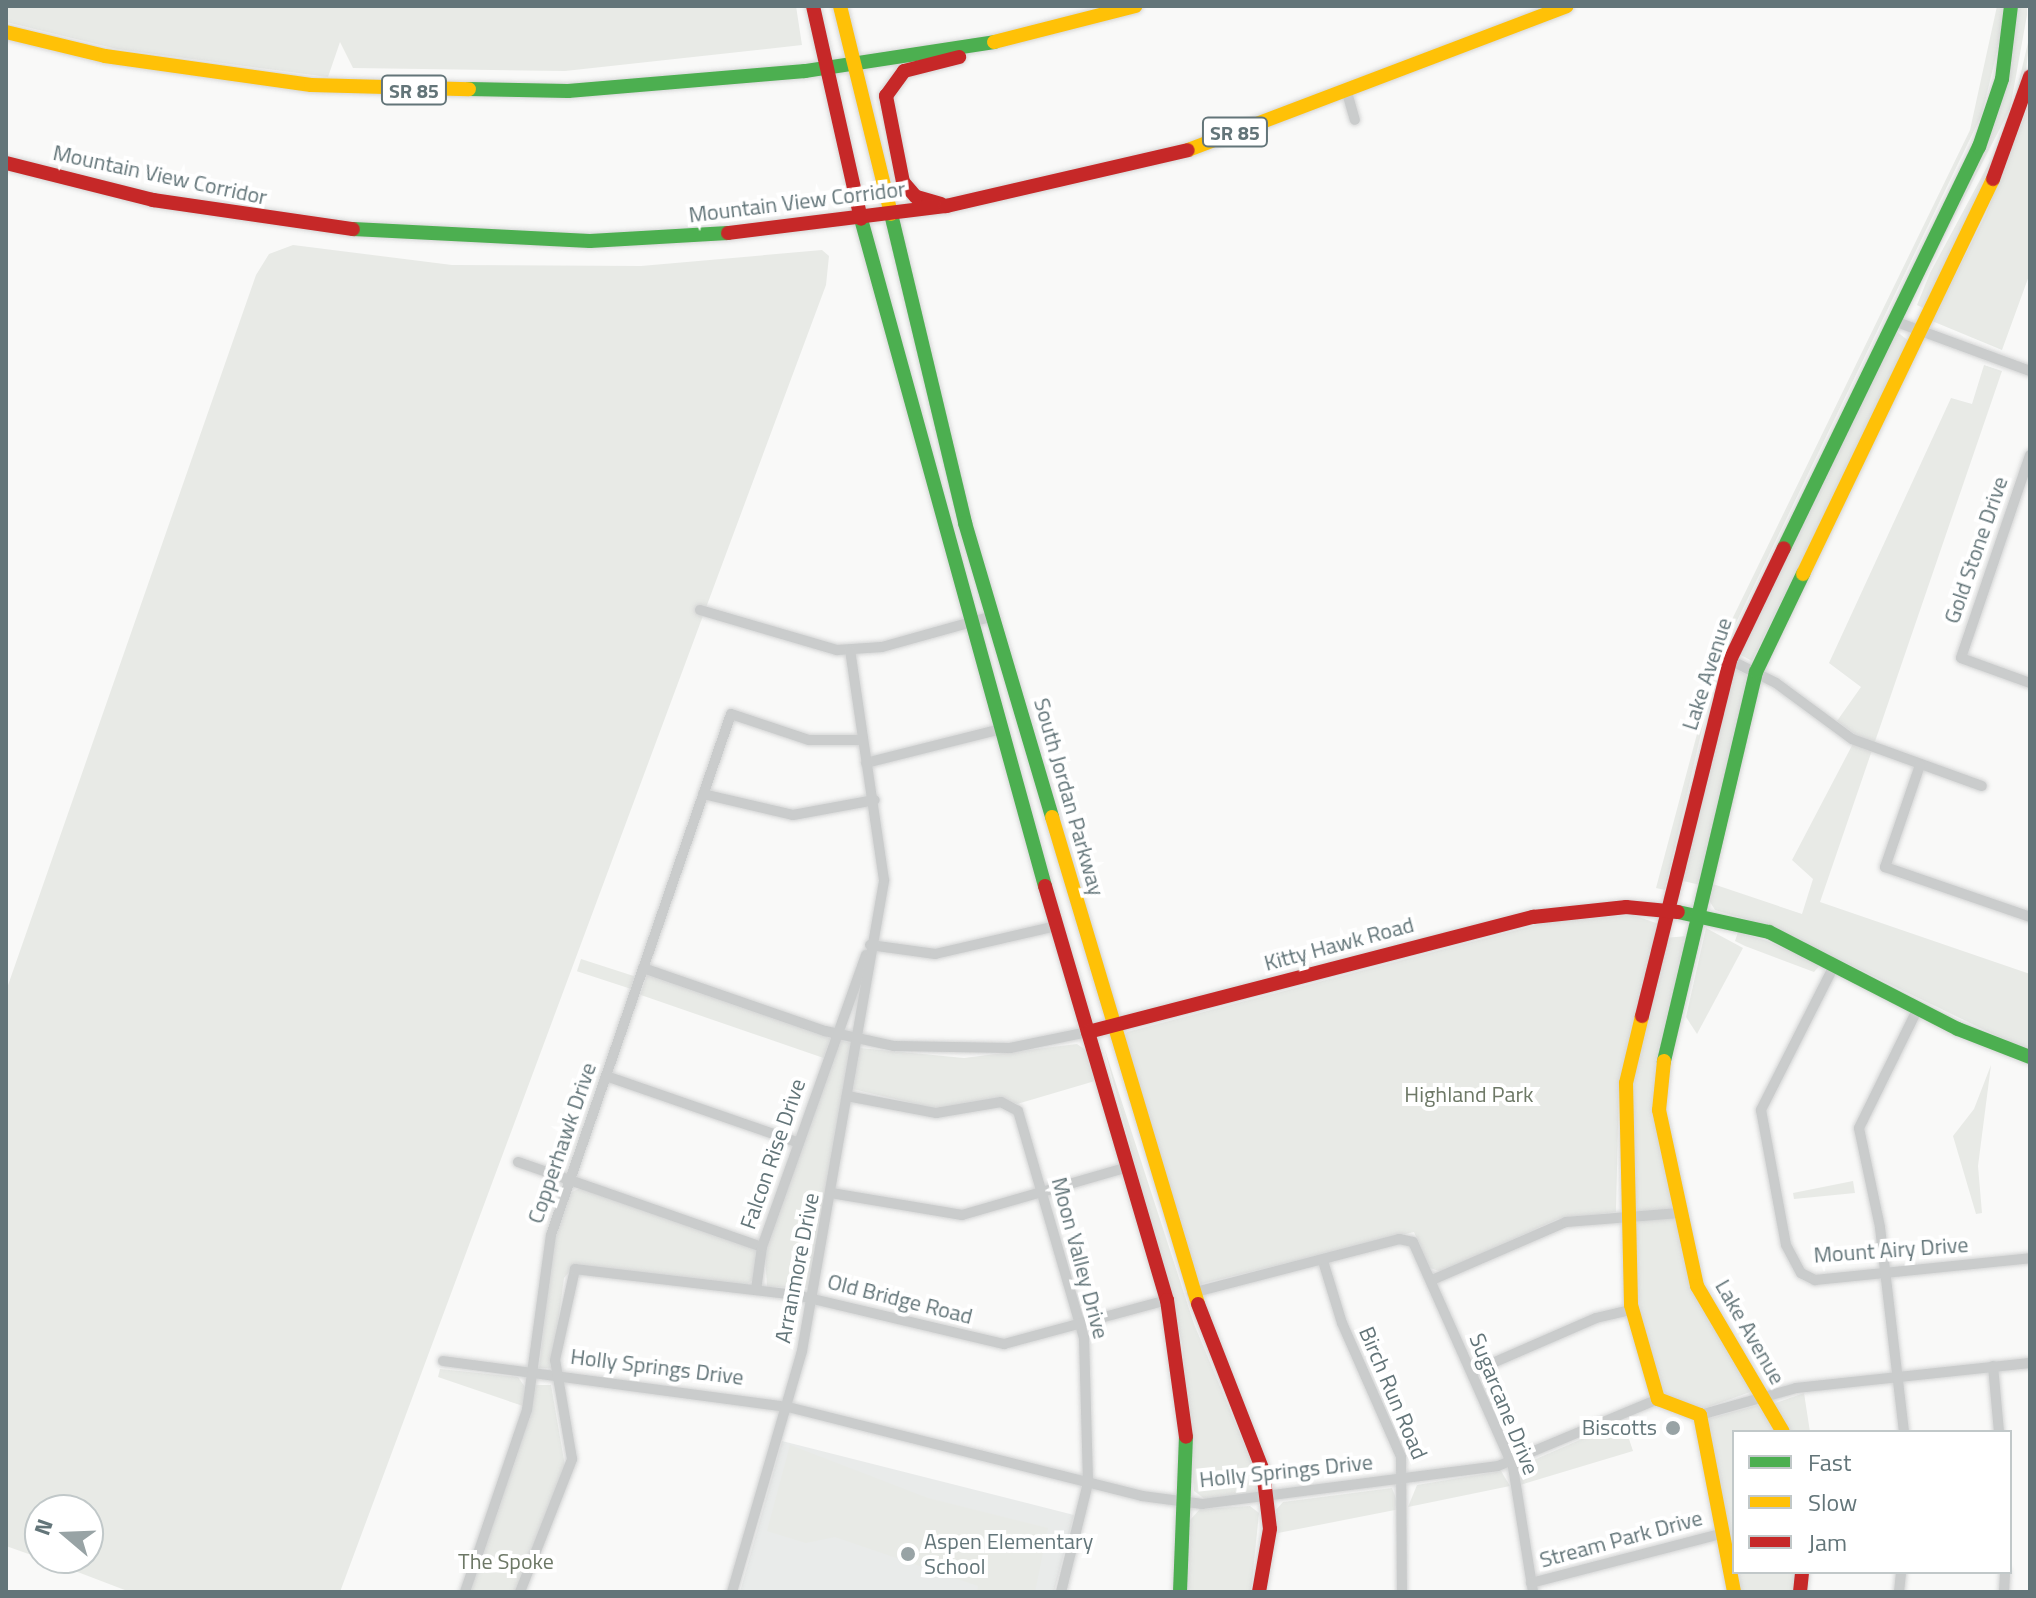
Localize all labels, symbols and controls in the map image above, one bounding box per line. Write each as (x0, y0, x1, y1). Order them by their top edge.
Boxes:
road number: SR 85 (380, 74, 448, 106)
road number: SR 85 (1201, 116, 1269, 148)
street label: Mountain View Corridor (51, 139, 269, 211)
street label: Mountain View Corridor (687, 176, 907, 228)
street label: Gold Stone Drive (1939, 473, 2013, 627)
street label: Lake Avenue (1676, 614, 1738, 734)
street label: South Jordan Parkway (1028, 695, 1110, 899)
street label: Kitty Hawk Road (1261, 911, 1417, 977)
street label: Copperhawk Drive (522, 1059, 602, 1227)
street label: Falcon Rise Drive (735, 1075, 811, 1233)
park label: Highland Park (1404, 1082, 1534, 1108)
street label: Moon Valley Drive (1046, 1174, 1114, 1342)
street label: Arranmore Drive (769, 1191, 825, 1345)
street label: Mount Airy Drive (1813, 1231, 1969, 1269)
street label: Old Bridge Road (825, 1268, 975, 1330)
street label: Lake Avenue (1709, 1275, 1791, 1389)
street label: Birch Run Road (1353, 1323, 1433, 1463)
street label: Sugarcane Drive (1464, 1330, 1544, 1478)
street label: Holly Springs Drive (569, 1343, 745, 1391)
place label: Biscotts (1582, 1415, 1657, 1441)
marker: Biscotts (1664, 1419, 1682, 1437)
legend (1732, 1430, 2012, 1574)
text: Fast (1808, 1444, 1851, 1480)
street label: Holly Springs Drive (1198, 1449, 1374, 1493)
text: Slow (1808, 1484, 1857, 1520)
north arrow (24, 1494, 104, 1574)
street label: Stream Park Drive (1537, 1505, 1705, 1573)
text: N (25, 1514, 62, 1540)
text: Jam (1808, 1524, 1847, 1560)
place label: Aspen Elementary School (924, 1528, 1093, 1580)
marker: Aspen Elementary School (899, 1545, 917, 1563)
park label: The Spoke (458, 1549, 554, 1575)

